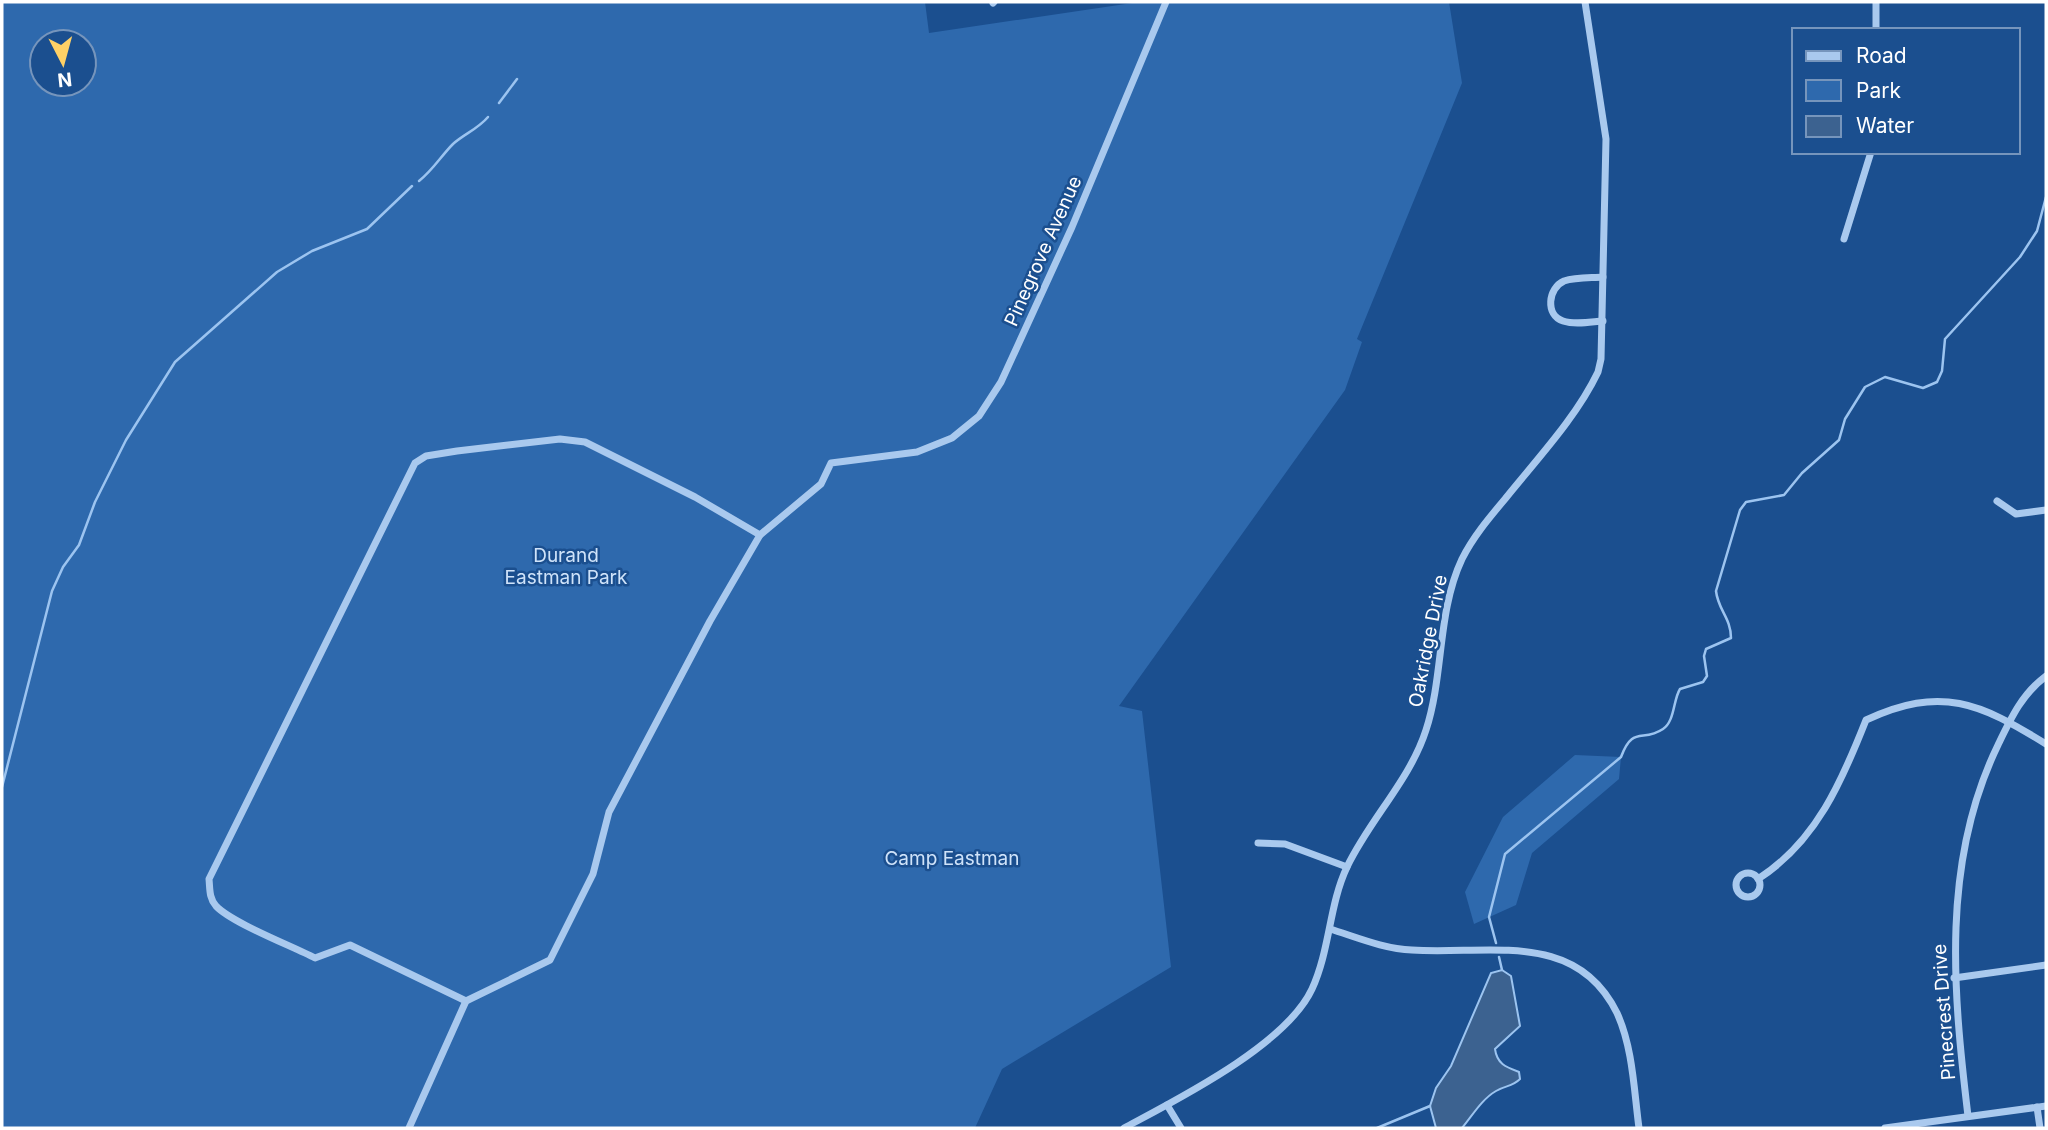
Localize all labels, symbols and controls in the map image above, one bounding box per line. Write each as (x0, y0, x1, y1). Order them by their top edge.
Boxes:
north arrow (28, 28, 98, 98)
legend (1792, 28, 2020, 154)
text: Road (1856, 43, 1907, 68)
text: N (56, 67, 73, 92)
text: Park (1856, 78, 1901, 103)
text: Water (1856, 113, 1914, 138)
street label: Pinegrove Avenue (1000, 172, 1086, 330)
park label: Durand Eastman Park (505, 544, 628, 589)
street label: Oakridge Drive (1404, 573, 1452, 709)
park label: Camp Eastman (884, 847, 1020, 870)
street label: Pinecrest Drive (1928, 943, 1960, 1081)

